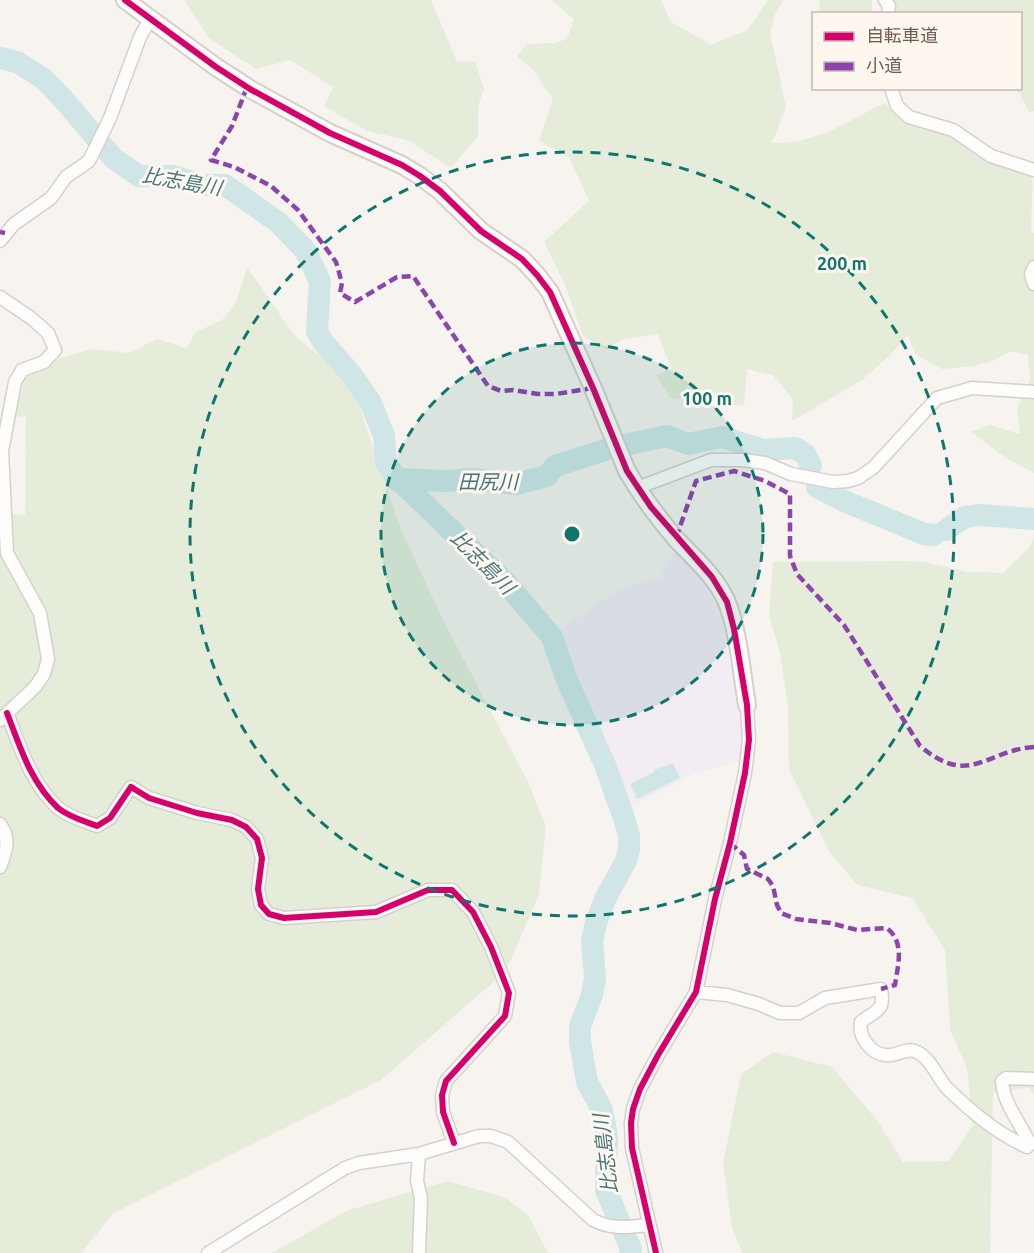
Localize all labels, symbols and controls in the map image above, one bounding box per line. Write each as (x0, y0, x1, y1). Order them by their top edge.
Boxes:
legend (812, 12, 1022, 90)
text: 自転車道 (866, 25, 938, 45)
text: 小道 (866, 55, 902, 75)
water label: 比志島川 (141, 163, 225, 200)
text: 200 m (817, 253, 867, 273)
text: 100 m (682, 388, 732, 408)
water label: 田尻川 (458, 470, 520, 493)
centre of rings (562, 524, 582, 544)
water label: 比志島川 (447, 526, 521, 600)
water label: 比志島川 (588, 1111, 621, 1195)

